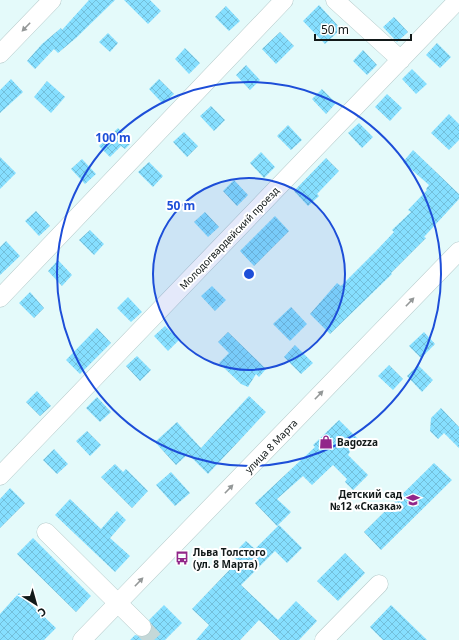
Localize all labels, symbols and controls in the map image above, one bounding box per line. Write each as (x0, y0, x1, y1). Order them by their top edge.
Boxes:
scale bar (315, 16, 411, 42)
text: 50 m (321, 21, 349, 38)
one-way arrow (21, 22, 31, 32)
text: 100 m (95, 129, 131, 146)
street label: Молодогвардейский проезд (176, 184, 282, 292)
text: 50 m (167, 197, 195, 214)
centre of rings (242, 267, 256, 281)
one-way arrow (405, 297, 415, 307)
one-way arrow (315, 390, 324, 401)
street label: улица 8 Марта (242, 416, 300, 476)
shop icon: Bagozza (318, 434, 334, 450)
place label: Bagozza (337, 435, 378, 449)
one-way arrow (224, 484, 234, 494)
place label: Детский сад №12 «Сказка» (330, 487, 403, 513)
school or university icon: Детский сад №12 «Сказка» (405, 492, 421, 508)
place label: Льва Толстого (ул. 8 Марта) (193, 545, 266, 571)
bus stop icon: Льва Толстого (ул. 8 Марта) (174, 550, 190, 566)
one-way arrow (134, 577, 143, 587)
north arrow (16, 584, 56, 624)
text: С (35, 604, 50, 621)

